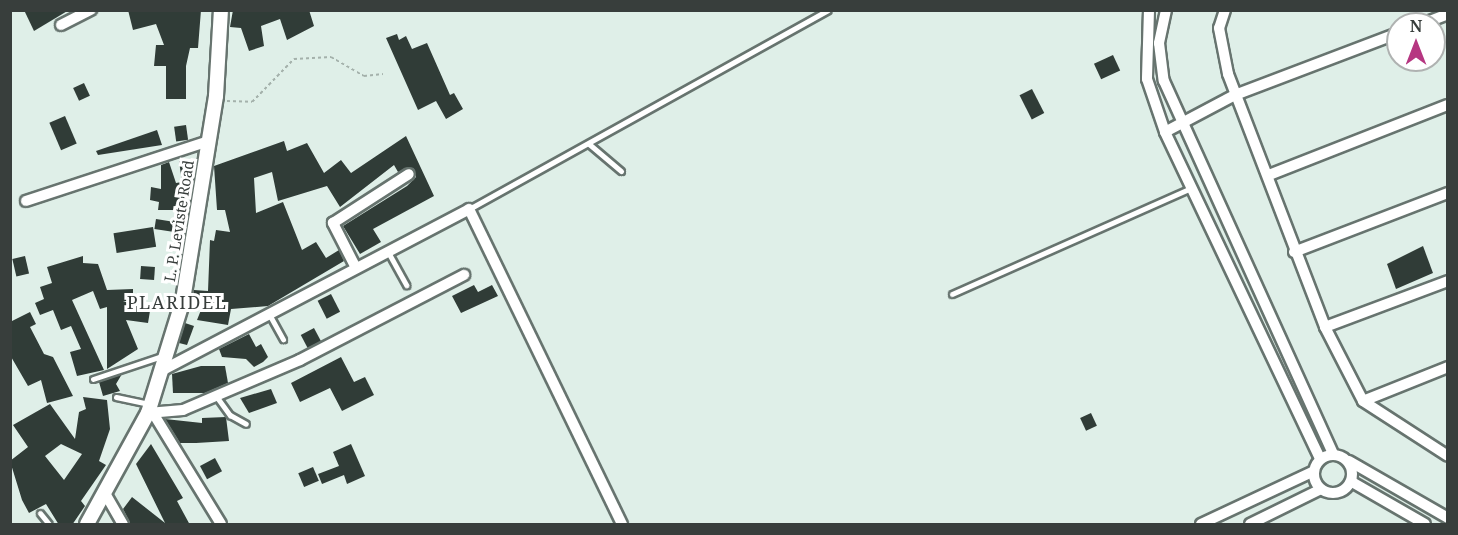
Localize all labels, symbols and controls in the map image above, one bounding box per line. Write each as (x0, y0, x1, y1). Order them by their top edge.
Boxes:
north arrow (1386, 12, 1446, 72)
text: N (1410, 15, 1422, 37)
street label: L. P. Leviste Road (160, 159, 198, 283)
district label: PLARIDEL (127, 291, 227, 313)

